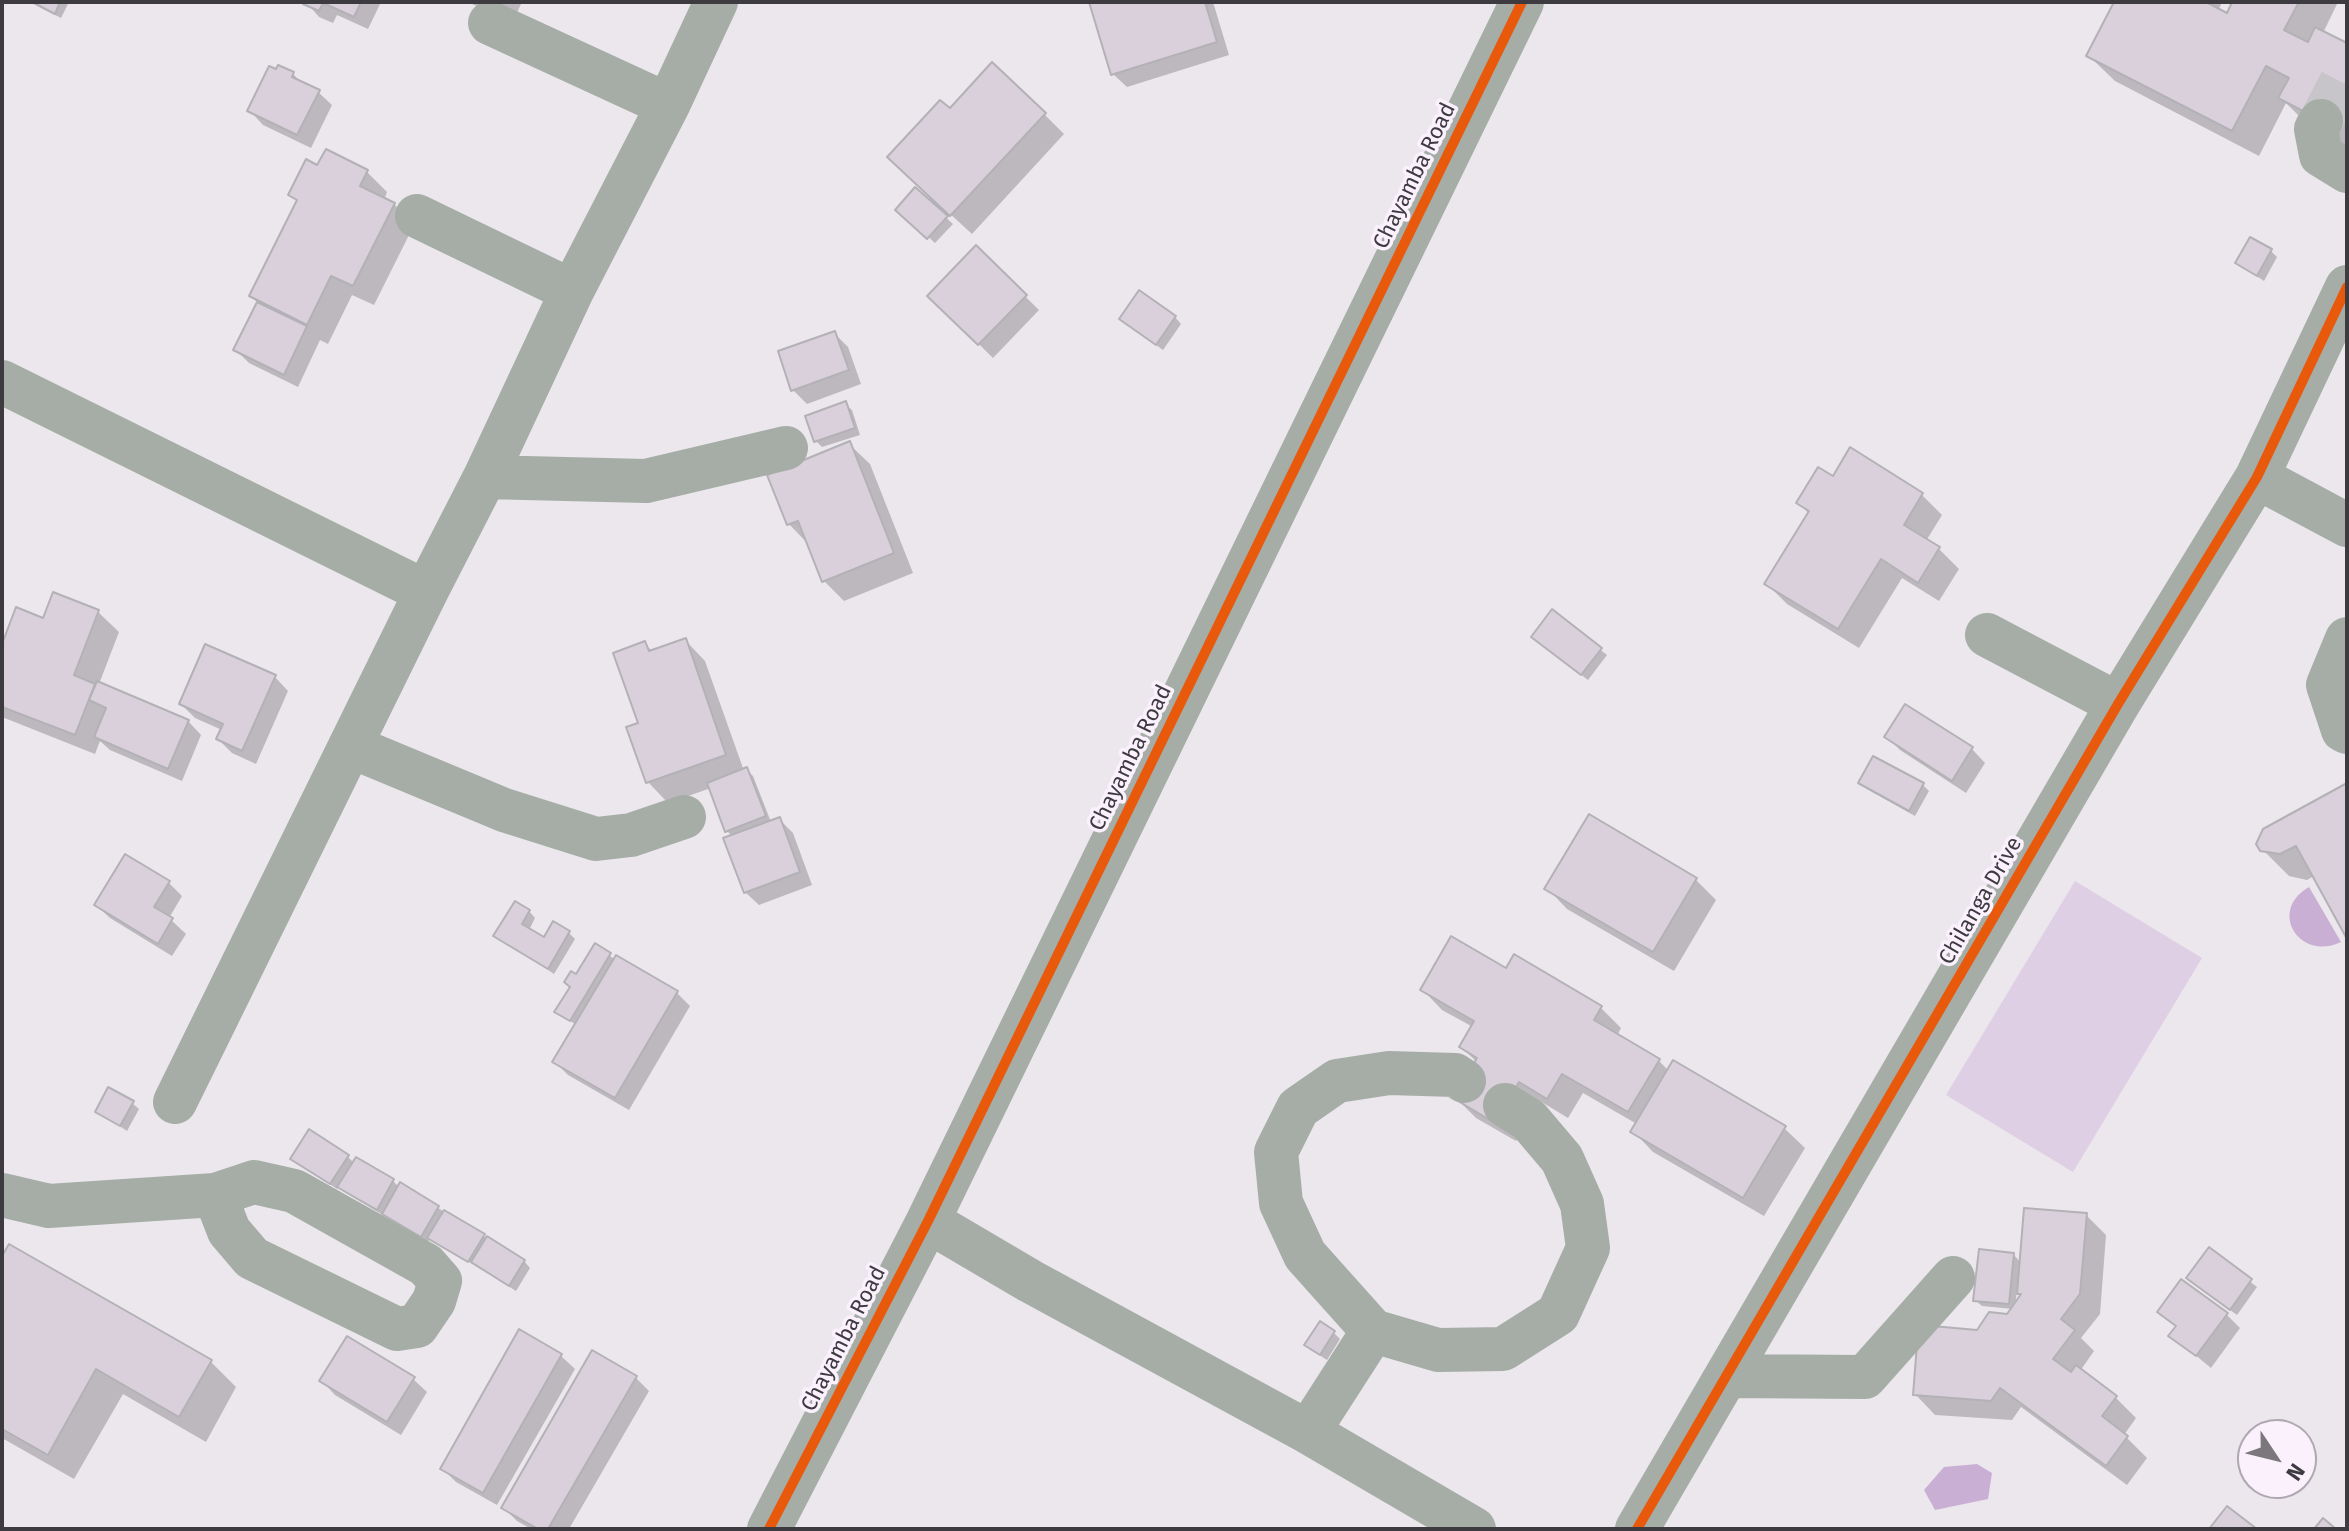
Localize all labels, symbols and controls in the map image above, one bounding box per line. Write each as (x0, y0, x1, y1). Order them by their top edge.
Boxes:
street label: Chayamba Road (1368, 99, 1462, 253)
street label: Chayamba Road (1084, 681, 1178, 835)
street label: Chilanga Drive (1934, 833, 2028, 969)
street label: Chayamba Road (796, 1262, 892, 1416)
north arrow (2237, 1419, 2317, 1499)
text: N (2280, 1458, 2311, 1486)

